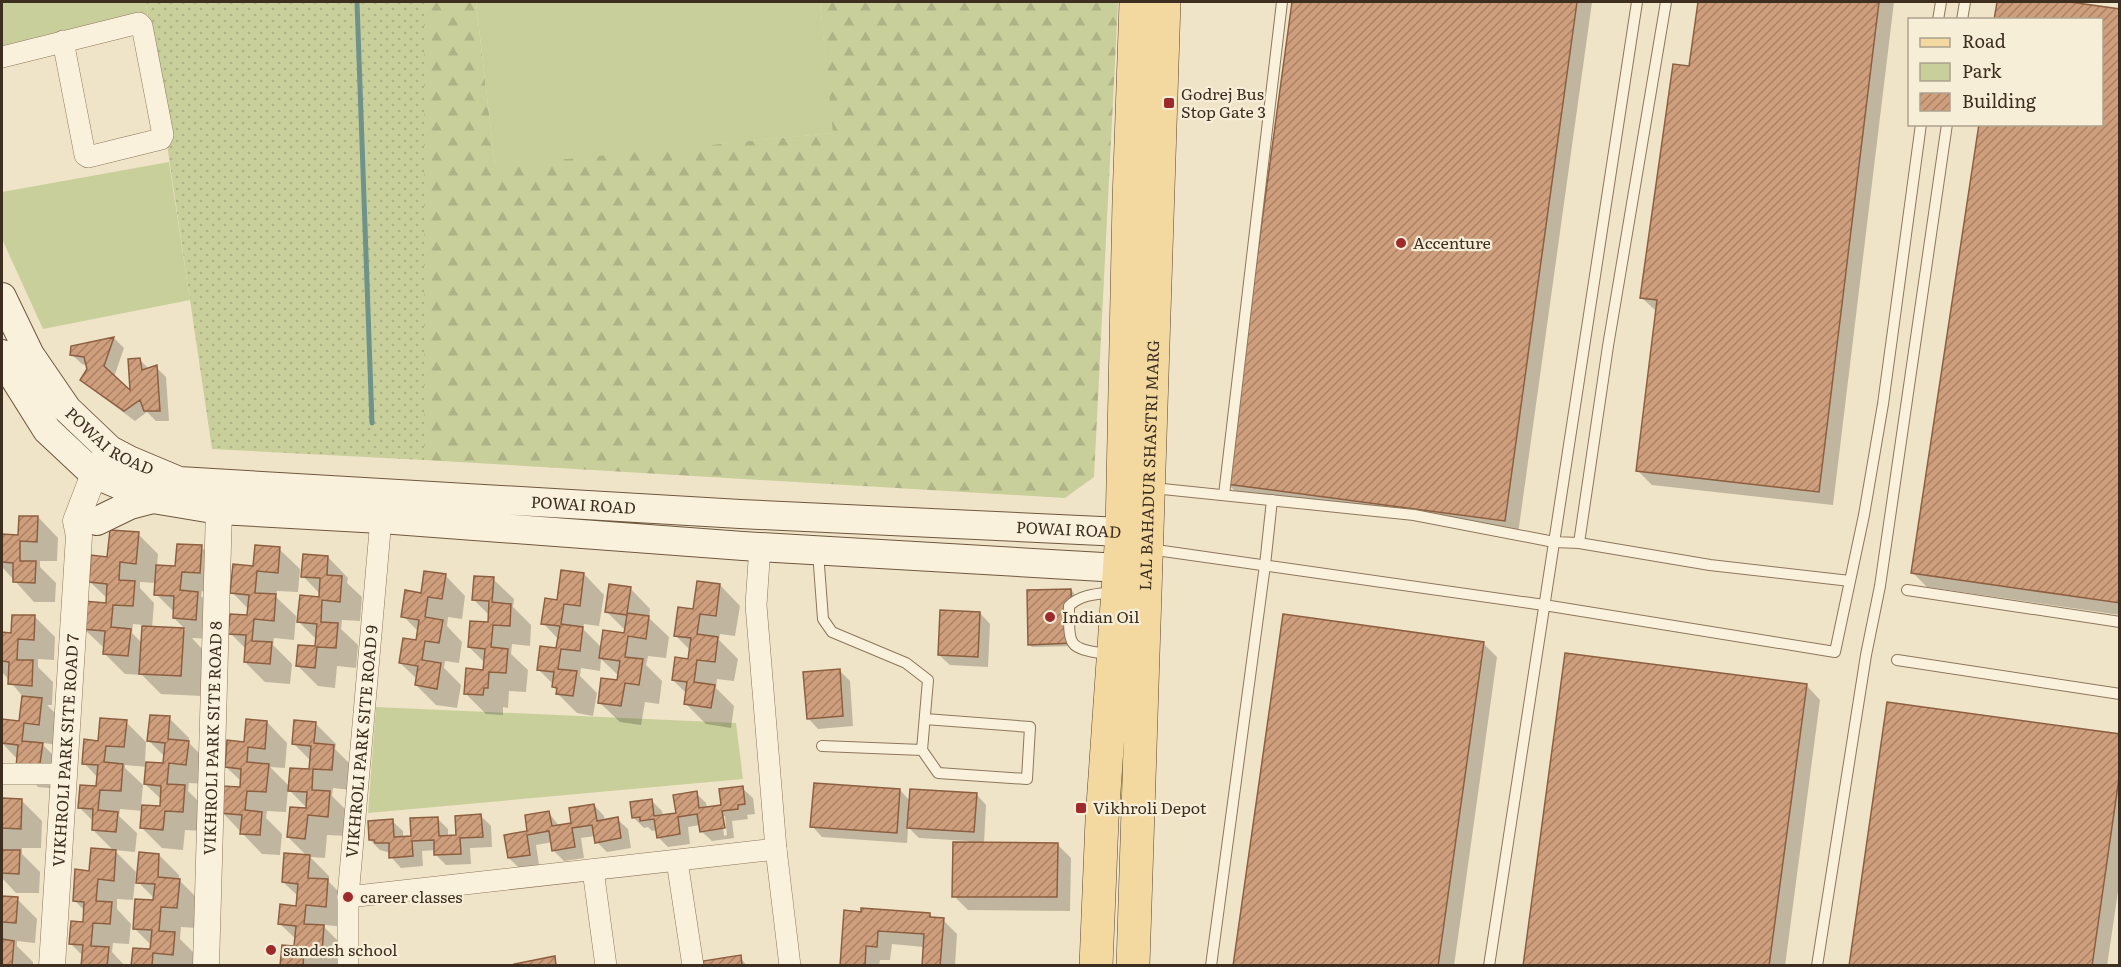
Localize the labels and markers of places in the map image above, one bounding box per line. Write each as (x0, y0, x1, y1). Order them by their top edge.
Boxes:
place label: Godrej Bus Stop Gate 3 (1181, 81, 1266, 123)
marker: Godrej Bus Stop Gate 3 (1162, 96, 1176, 110)
place label: Accenture (1413, 230, 1491, 254)
marker: Accenture (1394, 236, 1408, 250)
place label: Indian Oil (1062, 604, 1139, 628)
marker: Indian Oil (1043, 610, 1057, 624)
place label: Vikhroli Depot (1093, 795, 1207, 819)
marker: Vikhroli Depot (1074, 801, 1088, 815)
place label: career classes (360, 884, 463, 908)
marker: career classes (341, 890, 355, 904)
place label: sandesh school (283, 937, 397, 961)
marker: sandesh school (264, 943, 278, 957)

